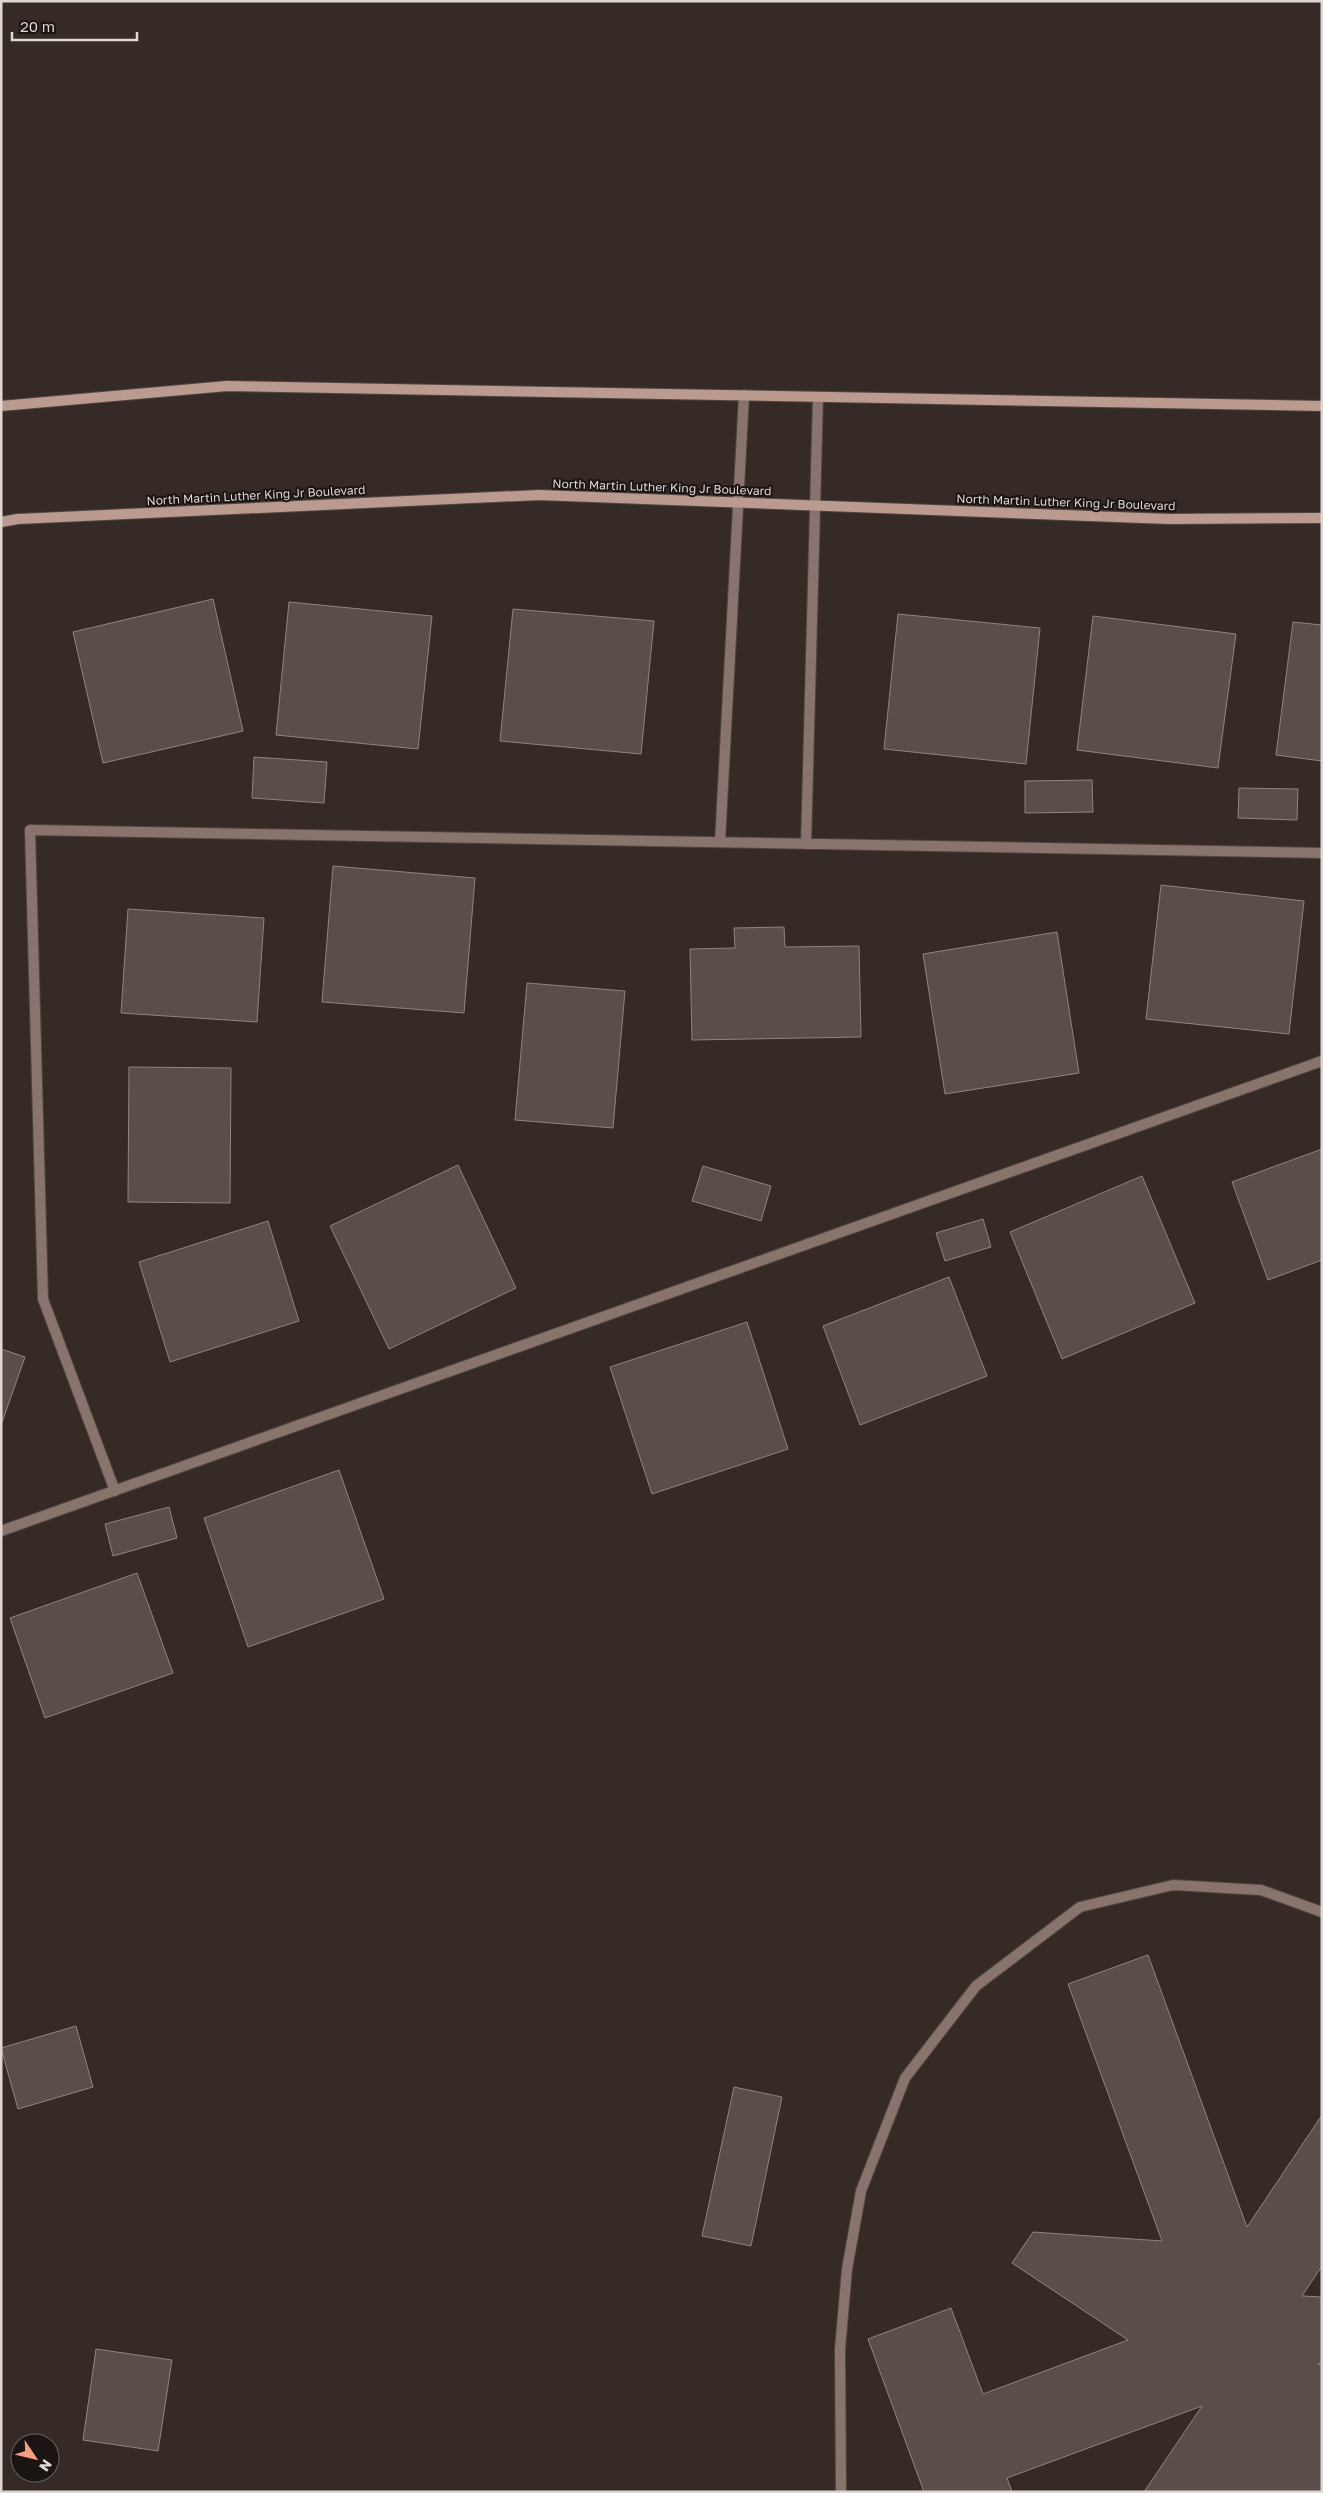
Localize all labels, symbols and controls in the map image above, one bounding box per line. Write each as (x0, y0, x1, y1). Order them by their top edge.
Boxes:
scale bar (12, 10, 138, 42)
text: 20 m (20, 17, 55, 35)
street label: North Martin Luther King Jr Boulevard (552, 476, 772, 498)
street label: North Martin Luther King Jr Boulevard (146, 482, 366, 508)
street label: North Martin Luther King Jr Boulevard (956, 491, 1176, 513)
north arrow (10, 2433, 60, 2483)
text: N (36, 2457, 56, 2475)

